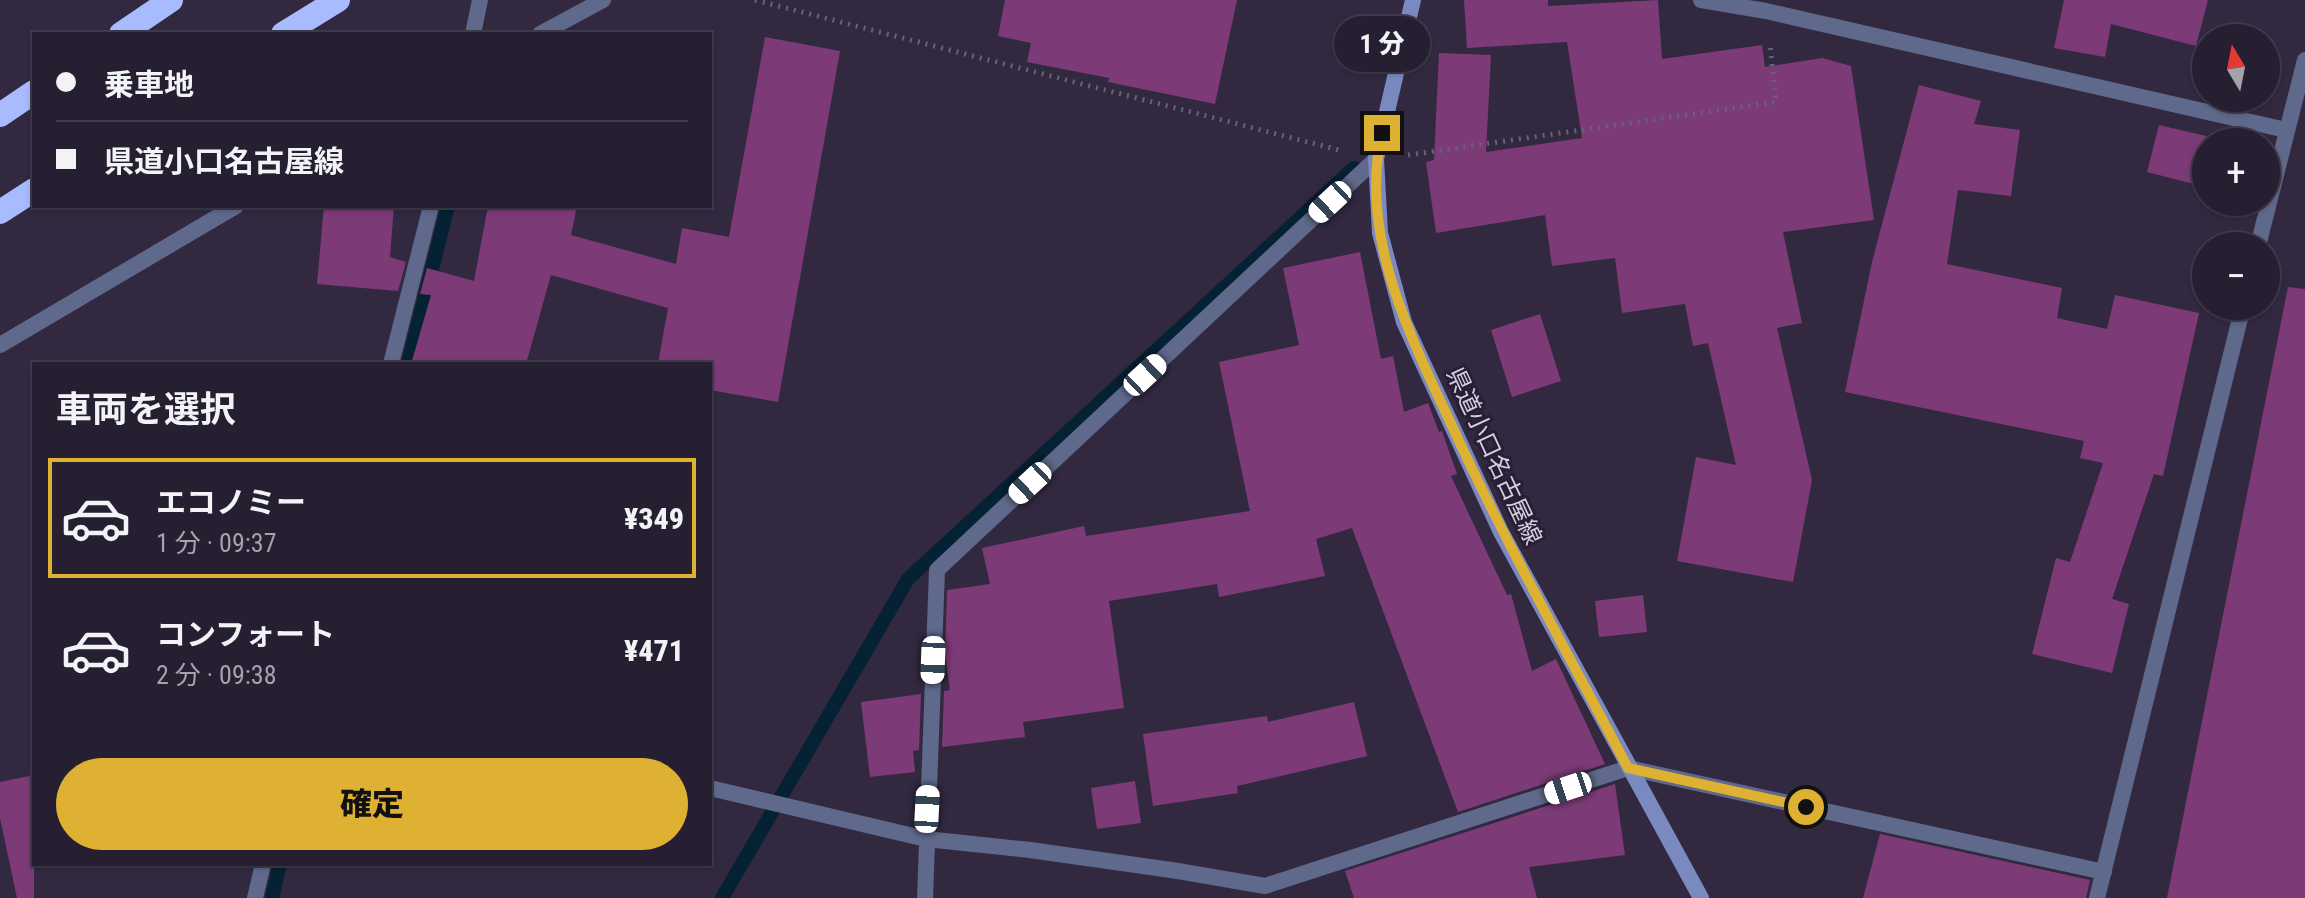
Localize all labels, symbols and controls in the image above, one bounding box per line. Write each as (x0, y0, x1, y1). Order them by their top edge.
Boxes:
callout: 1 分 (1334, 17, 1430, 73)
north arrow (2192, 24, 2280, 112)
map controls (2192, 24, 2280, 320)
text: 1 分 (1359, 29, 1405, 59)
text: 乗車地 (104, 67, 194, 102)
route end (1364, 115, 1400, 151)
button: + (2192, 128, 2280, 216)
text: 県道小口名古屋線 (104, 144, 344, 179)
car (1304, 177, 1356, 227)
button: − (2192, 232, 2280, 320)
car (1119, 350, 1171, 400)
street label: 県道小口名古屋線 (1441, 363, 1547, 549)
text: 車両を選択 (56, 389, 236, 431)
car (1004, 458, 1056, 508)
icon: car (60, 482, 132, 554)
text: エコノミー (156, 485, 306, 520)
text: ¥349 (624, 501, 684, 536)
text: 1 分 · 09:37 (156, 528, 276, 558)
icon: car (60, 614, 132, 686)
text: コンフォート (156, 617, 335, 652)
text: ¥471 (624, 633, 684, 668)
car (920, 636, 946, 684)
text: 2 分 · 09:38 (156, 660, 276, 690)
button: 確定 (56, 758, 688, 850)
car (1541, 769, 1595, 807)
car (914, 784, 940, 834)
route start (1788, 789, 1824, 825)

